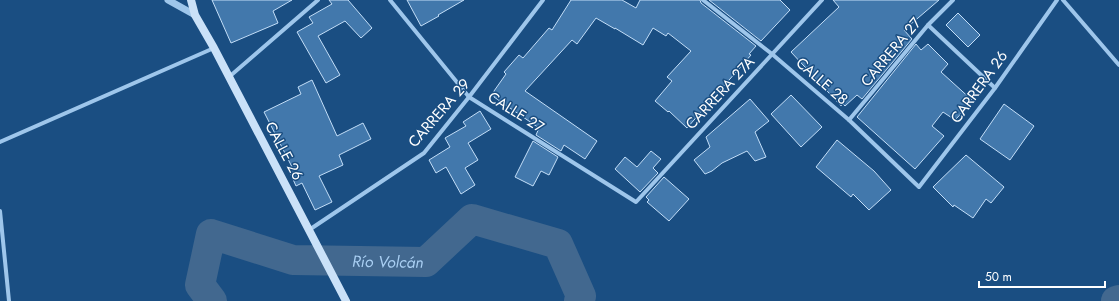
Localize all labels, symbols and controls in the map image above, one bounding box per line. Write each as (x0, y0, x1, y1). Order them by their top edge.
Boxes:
street label: CARRERA 27 (856, 13, 927, 91)
street label: CARRERA 26 (945, 46, 1013, 128)
street label: CARRERA 27A (680, 52, 760, 134)
street label: CALLE 28 (791, 52, 853, 110)
street label: CARRERA 29 (403, 74, 475, 152)
street label: CALLE 27 (484, 86, 548, 138)
street label: CALLE 26 (259, 118, 309, 184)
water label: Río Volcán (352, 250, 424, 274)
scale bar (979, 263, 1105, 289)
text: 50 m (985, 268, 1012, 286)

